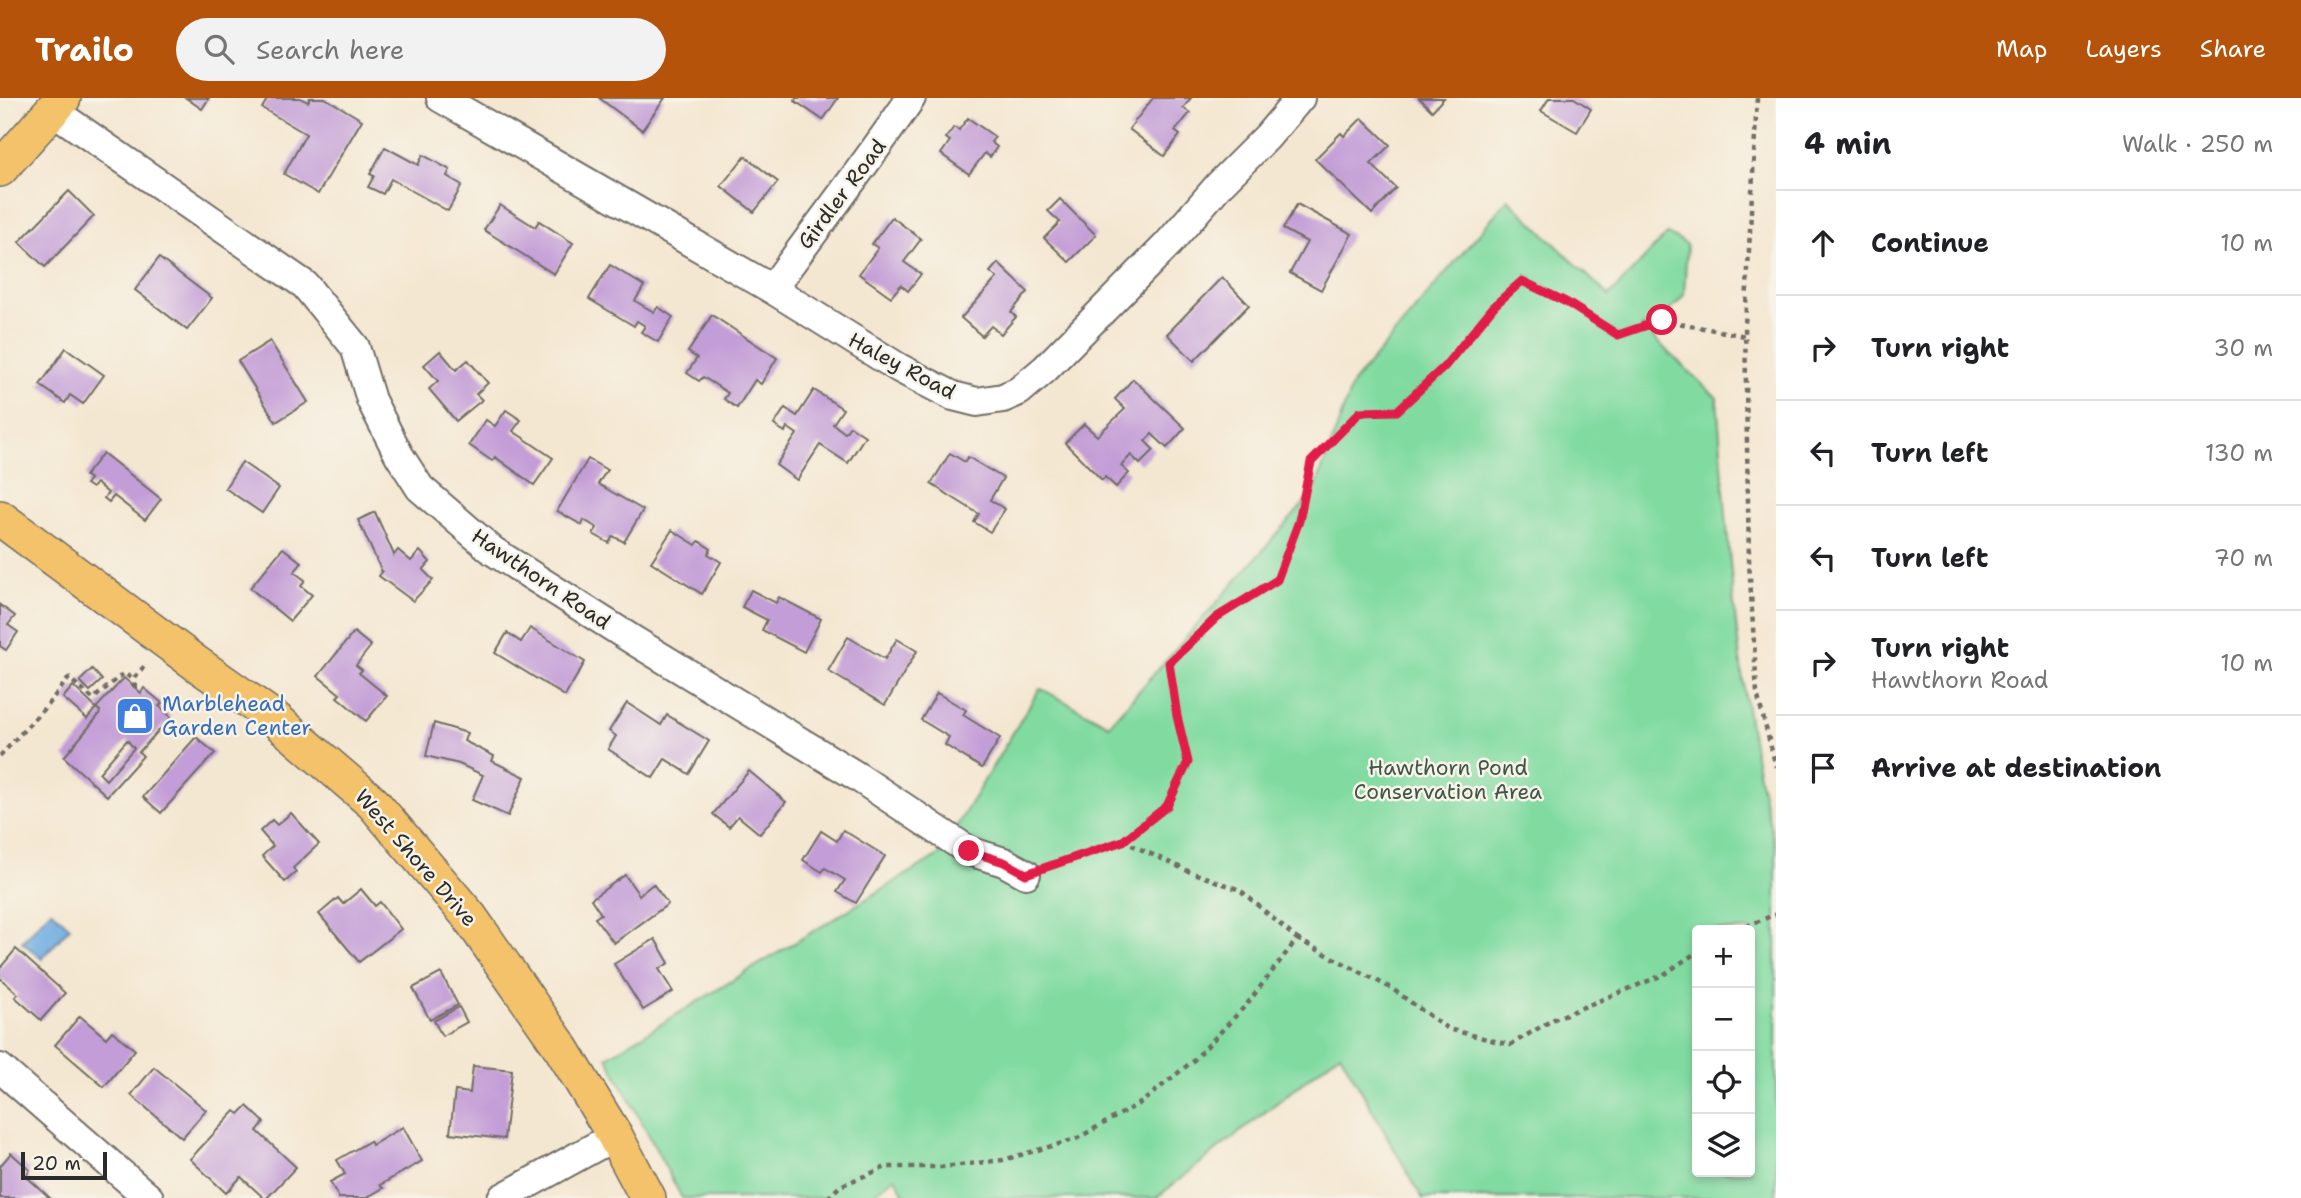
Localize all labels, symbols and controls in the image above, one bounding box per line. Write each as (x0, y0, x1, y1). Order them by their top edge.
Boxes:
search box (176, 18, 666, 81)
text: Trailo (35, 27, 134, 72)
icon: search (200, 30, 238, 68)
text: Search here (256, 32, 405, 67)
text: Map (1996, 33, 2047, 65)
text: Layers (2085, 33, 2162, 65)
text: Share (2200, 33, 2266, 65)
text: 4 min (1804, 123, 1891, 164)
text: Walk · 250 m (2122, 129, 2273, 159)
street label: Girdler Road (791, 133, 893, 255)
icon: ahead (1804, 224, 1842, 262)
text: Continue (1871, 225, 1989, 260)
text: 10 m (2220, 228, 2273, 258)
route start (1646, 304, 1677, 335)
street label: Haley Road (843, 326, 961, 406)
icon: right (1804, 329, 1842, 367)
text: Turn right (1871, 330, 2009, 365)
text: 30 m (2214, 333, 2273, 363)
icon: left (1804, 434, 1842, 472)
text: Turn left (1871, 435, 1988, 470)
text: 130 m (2205, 438, 2273, 468)
street label: Hawthorn Road (466, 522, 616, 636)
icon: left (1804, 539, 1842, 577)
text: Turn left (1871, 540, 1988, 575)
text: 70 m (2214, 543, 2273, 573)
text: Turn right (1871, 630, 2009, 665)
icon: right (1804, 644, 1842, 682)
text: 10 m (2220, 648, 2273, 678)
text: Hawthorn Road (1871, 665, 2048, 695)
place label: Marblehead Garden Center (162, 690, 311, 742)
shop icon: Marblehead Garden Center (114, 695, 156, 737)
icon: arrive (1804, 749, 1842, 787)
text: Arrive at destination (1871, 750, 2161, 785)
park label: Hawthorn Pond Conservation Area (1354, 754, 1542, 806)
street label: West Shore Drive (349, 783, 483, 933)
route end (953, 835, 984, 866)
map controls (1692, 925, 1755, 1177)
button: + (1692, 925, 1755, 988)
button: − (1692, 988, 1755, 1051)
button: locate (1692, 1051, 1755, 1114)
button: layers (1692, 1114, 1755, 1177)
scale bar (21, 1149, 107, 1181)
text: 20 m (32, 1151, 81, 1176)

